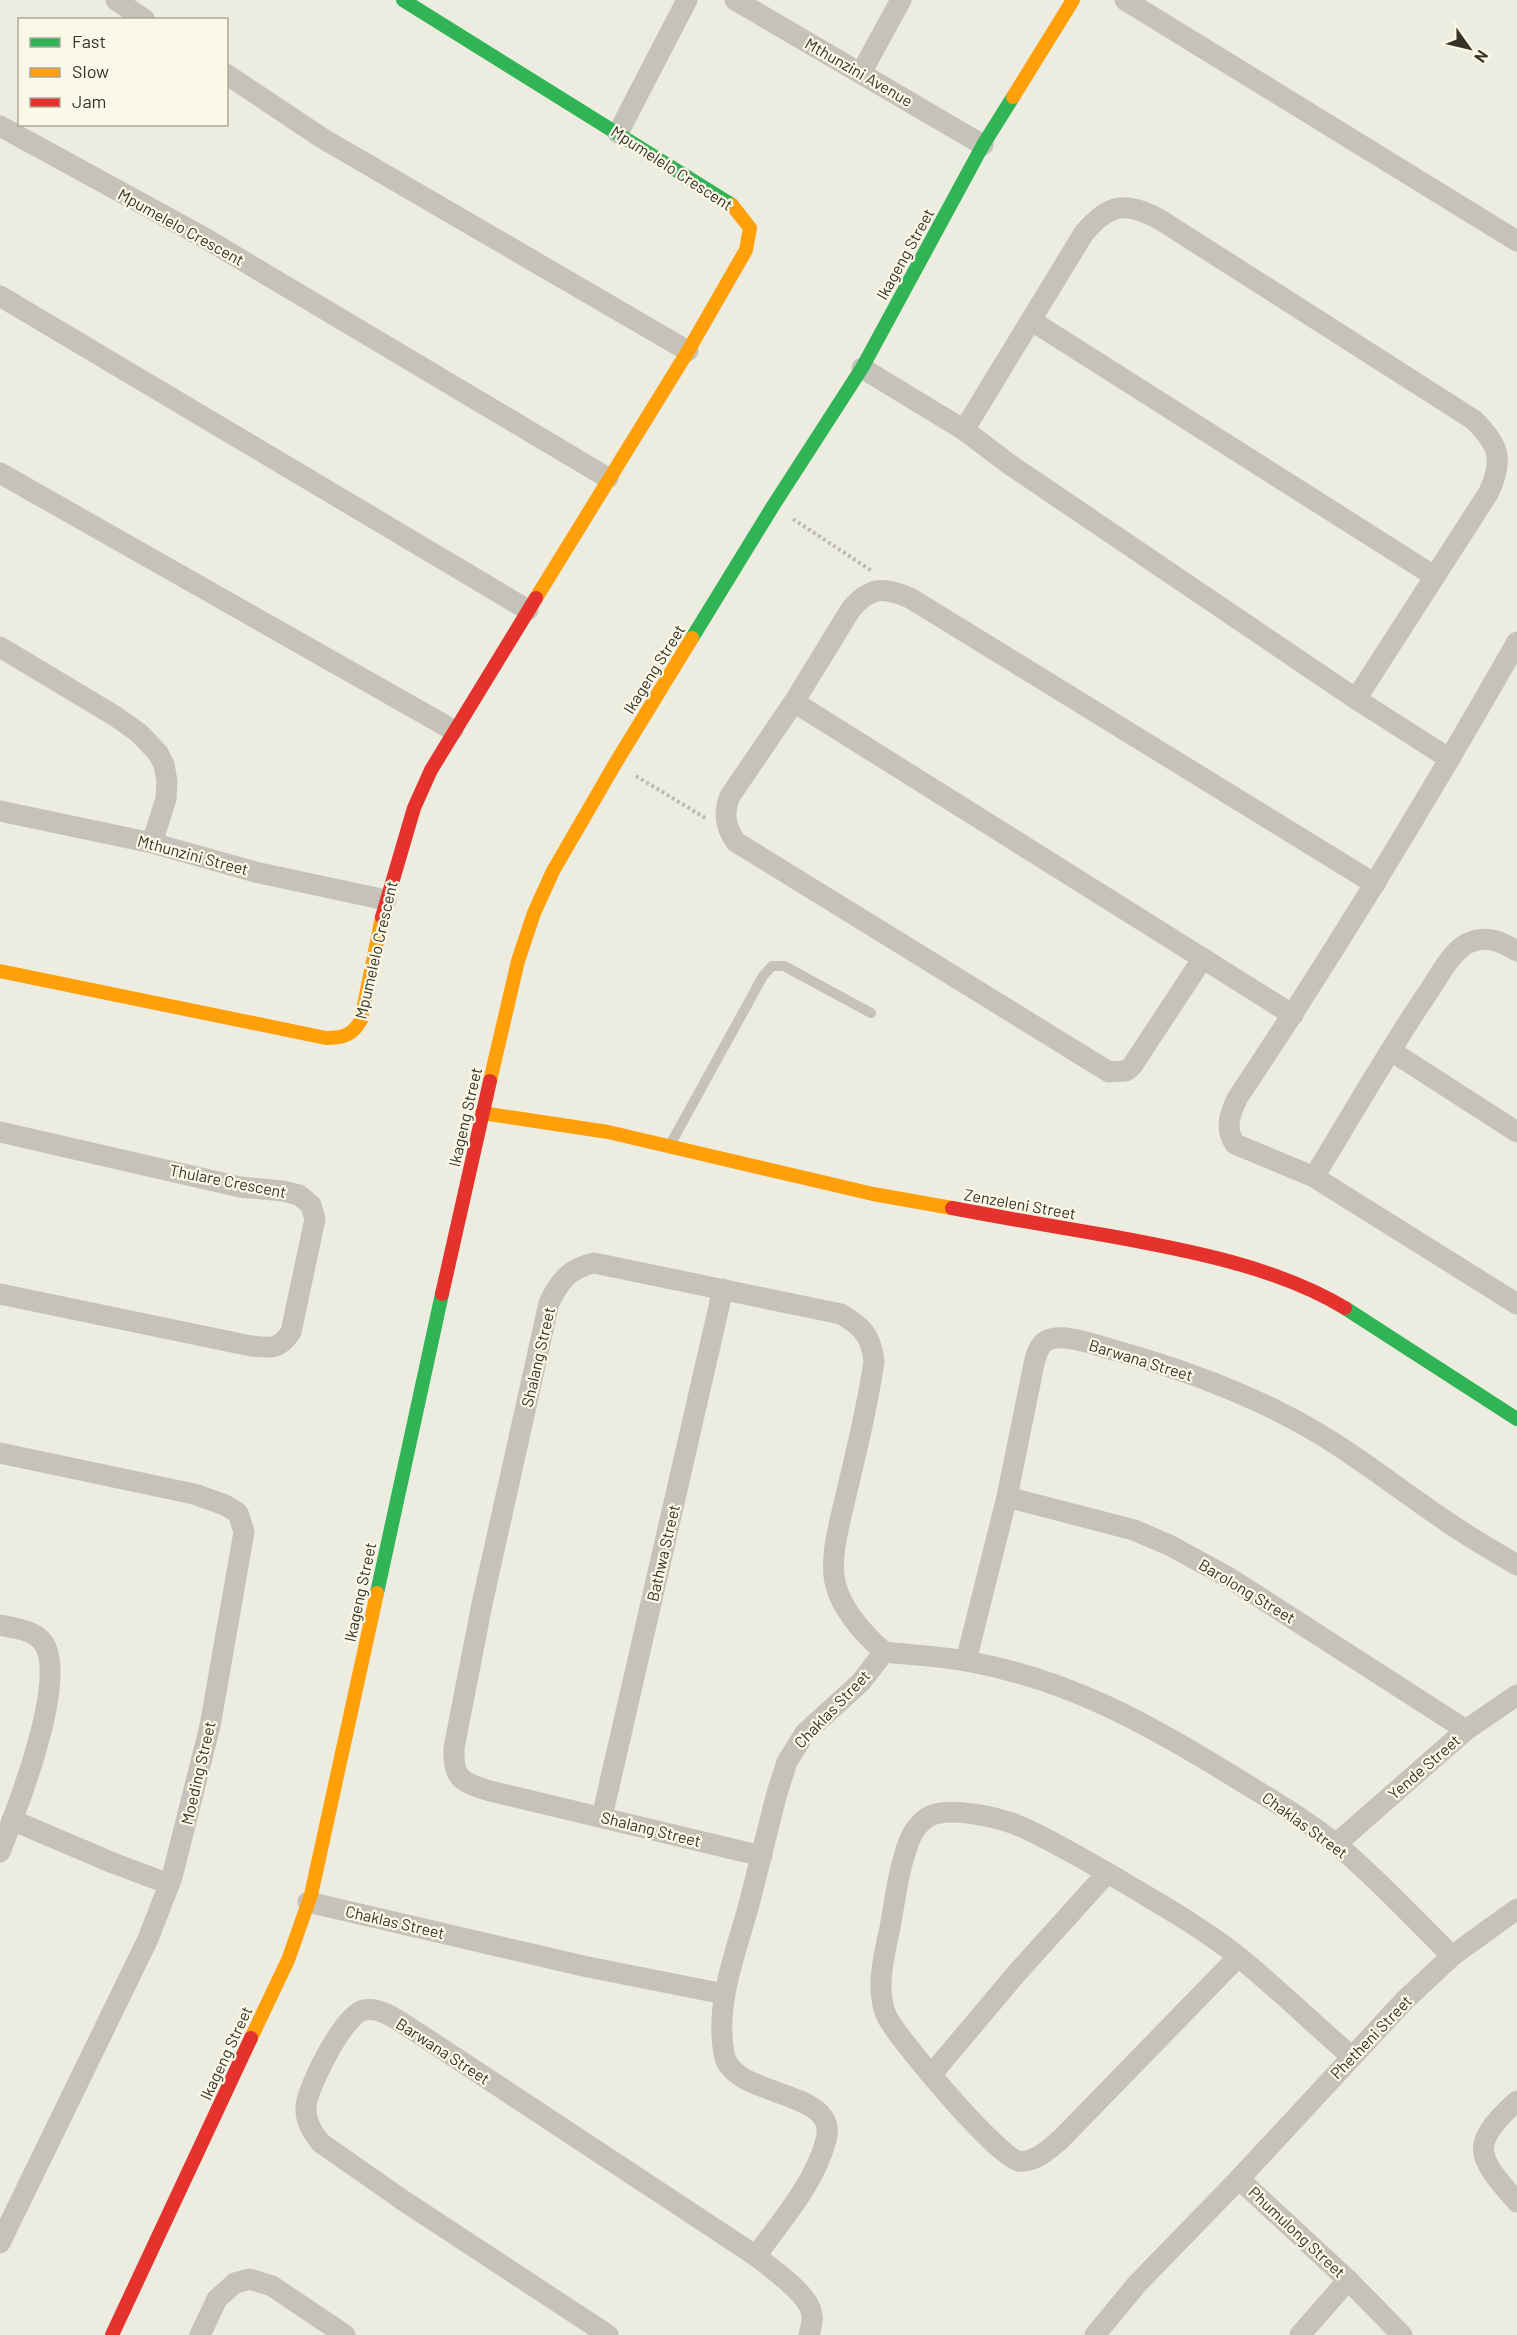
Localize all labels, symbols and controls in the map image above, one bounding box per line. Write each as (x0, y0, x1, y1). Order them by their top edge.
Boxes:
legend (18, 18, 228, 126)
north arrow (1439, 18, 1499, 78)
text: Fast (72, 30, 106, 52)
street label: Mthunzini Avenue (802, 33, 916, 110)
text: N (1471, 47, 1493, 66)
text: Slow (72, 60, 109, 82)
text: Jam (72, 90, 106, 112)
street label: Mpumelelo Crescent (608, 121, 737, 214)
street label: Mpumelelo Crescent (115, 184, 248, 269)
street label: Ikageng Street (872, 205, 937, 303)
street label: Ikageng Street (619, 621, 688, 717)
street label: Mthunzini Street (136, 831, 251, 878)
street label: Mpumelelo Crescent (350, 879, 401, 1021)
street label: Ikageng Street (444, 1065, 485, 1168)
street label: Thulare Crescent (168, 1160, 288, 1201)
street label: Zenzeleni Street (963, 1184, 1078, 1223)
street label: Shalang Street (517, 1305, 558, 1409)
street label: Barwana Street (1087, 1335, 1195, 1384)
street label: Bathwa Street (642, 1503, 683, 1603)
street label: Ikageng Street (340, 1540, 379, 1643)
street label: Barolong Street (1196, 1554, 1299, 1627)
street label: Chaklas Street (790, 1666, 874, 1752)
street label: Moeding Street (176, 1719, 219, 1826)
street label: Yende Street (1384, 1730, 1464, 1803)
street label: Chaklas Street (1259, 1787, 1352, 1862)
street label: Shalang Street (599, 1807, 703, 1850)
street label: Chaklas Street (344, 1901, 446, 1942)
street label: Phetheni Street (1326, 1991, 1415, 2082)
street label: Ikageng Street (196, 2003, 256, 2103)
street label: Barwana Street (393, 2013, 494, 2088)
street label: Phumulong Street (1245, 2182, 1350, 2281)

